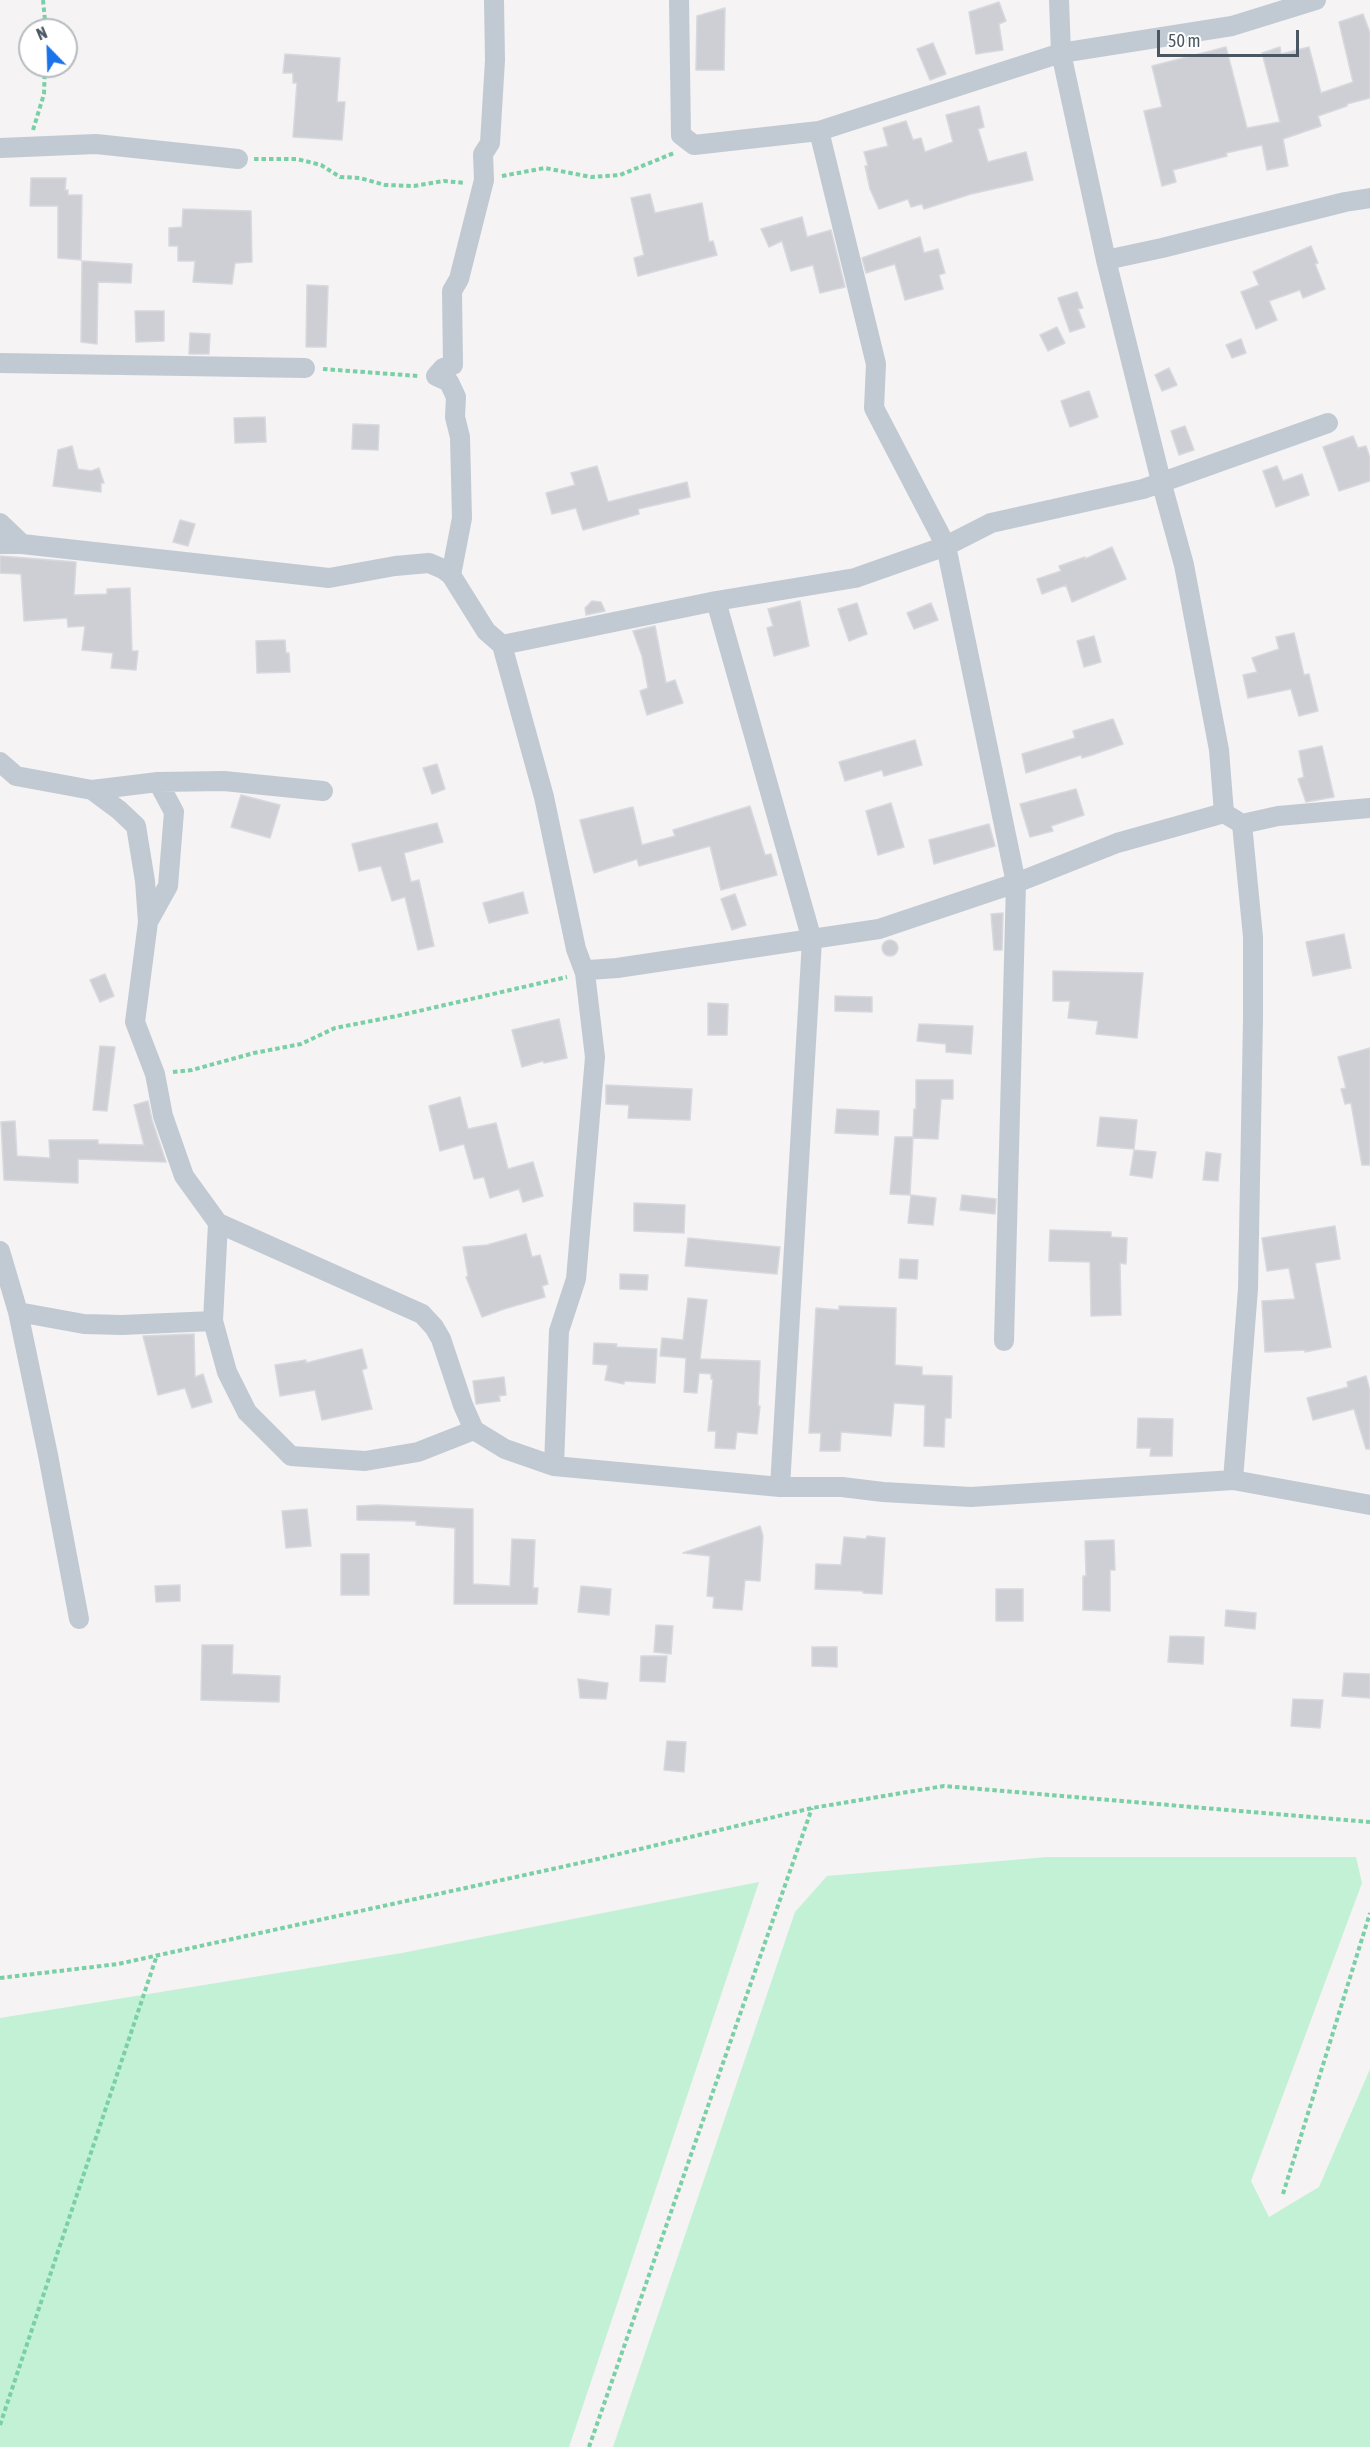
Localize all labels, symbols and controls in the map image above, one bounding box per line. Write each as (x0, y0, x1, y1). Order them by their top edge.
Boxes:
north arrow (18, 18, 78, 78)
scale bar (1160, 18, 1302, 56)
text: N (34, 23, 50, 43)
text: 50 m (1168, 30, 1200, 51)

